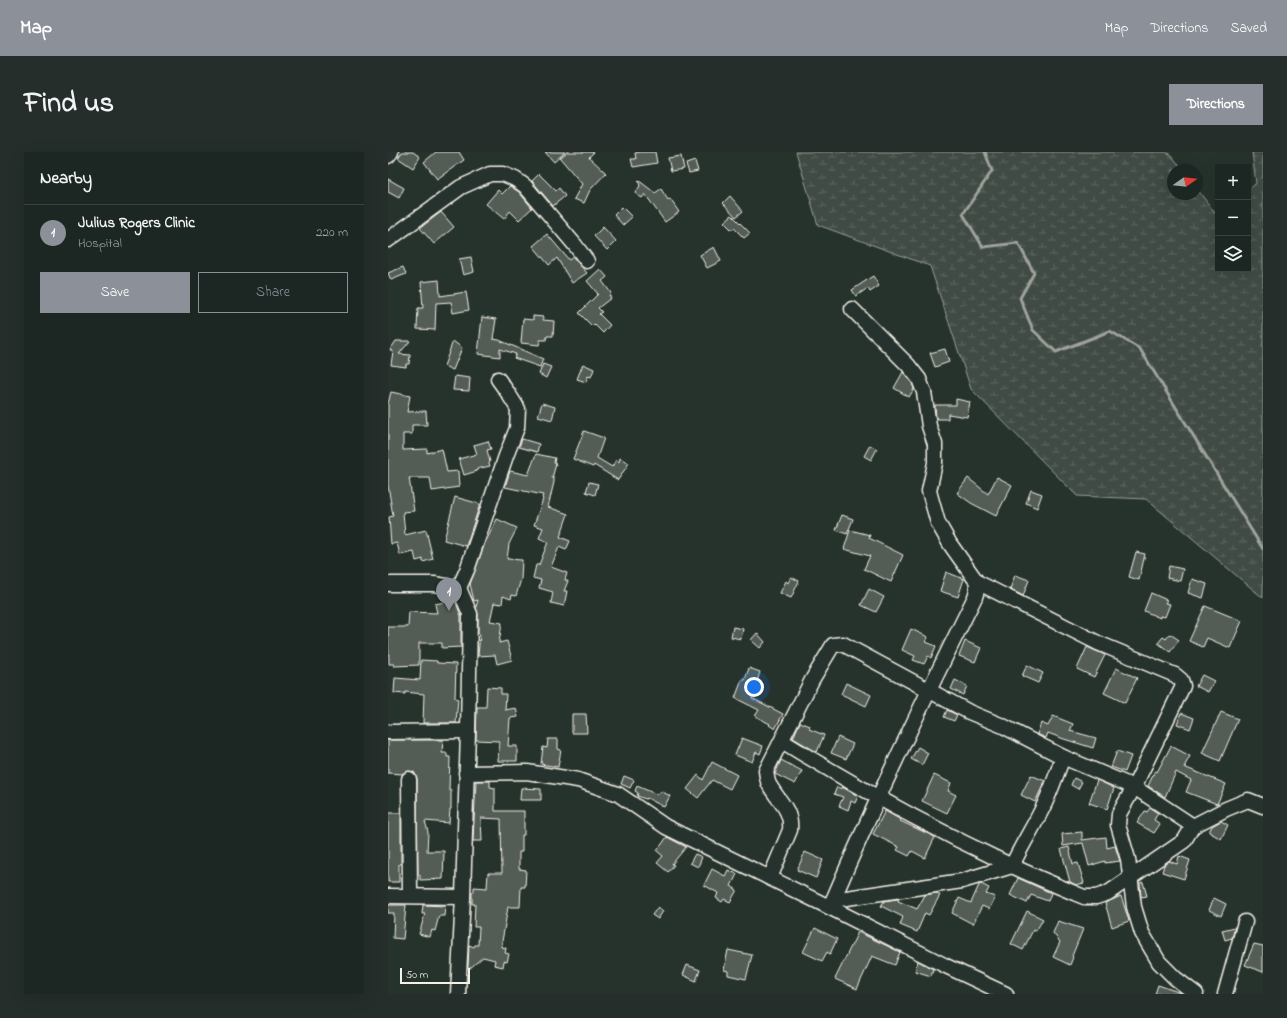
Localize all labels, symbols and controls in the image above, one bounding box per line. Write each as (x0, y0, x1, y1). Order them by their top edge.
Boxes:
text: Map (20, 15, 52, 42)
text: Map (1105, 18, 1128, 39)
text: Directions (1150, 18, 1208, 39)
text: Saved (1230, 18, 1267, 39)
text: Find us (24, 84, 114, 125)
button: Directions (1169, 84, 1263, 125)
north arrow (1167, 164, 1203, 200)
map controls (1215, 164, 1251, 272)
button: + (1215, 164, 1251, 200)
text: Nearby (40, 166, 92, 191)
button: − (1215, 200, 1251, 236)
text: Julius Rogers Clinic (78, 212, 195, 234)
text: 1 (51, 223, 55, 242)
text: 220 m (316, 223, 348, 242)
text: Hospital (78, 234, 122, 253)
button: layers (1215, 236, 1251, 272)
button: Save (40, 272, 190, 313)
button: Share (198, 272, 348, 313)
pin: 1 (436, 578, 462, 611)
your location (744, 677, 764, 697)
scale bar (400, 966, 470, 985)
text: 50 m (406, 967, 428, 983)

